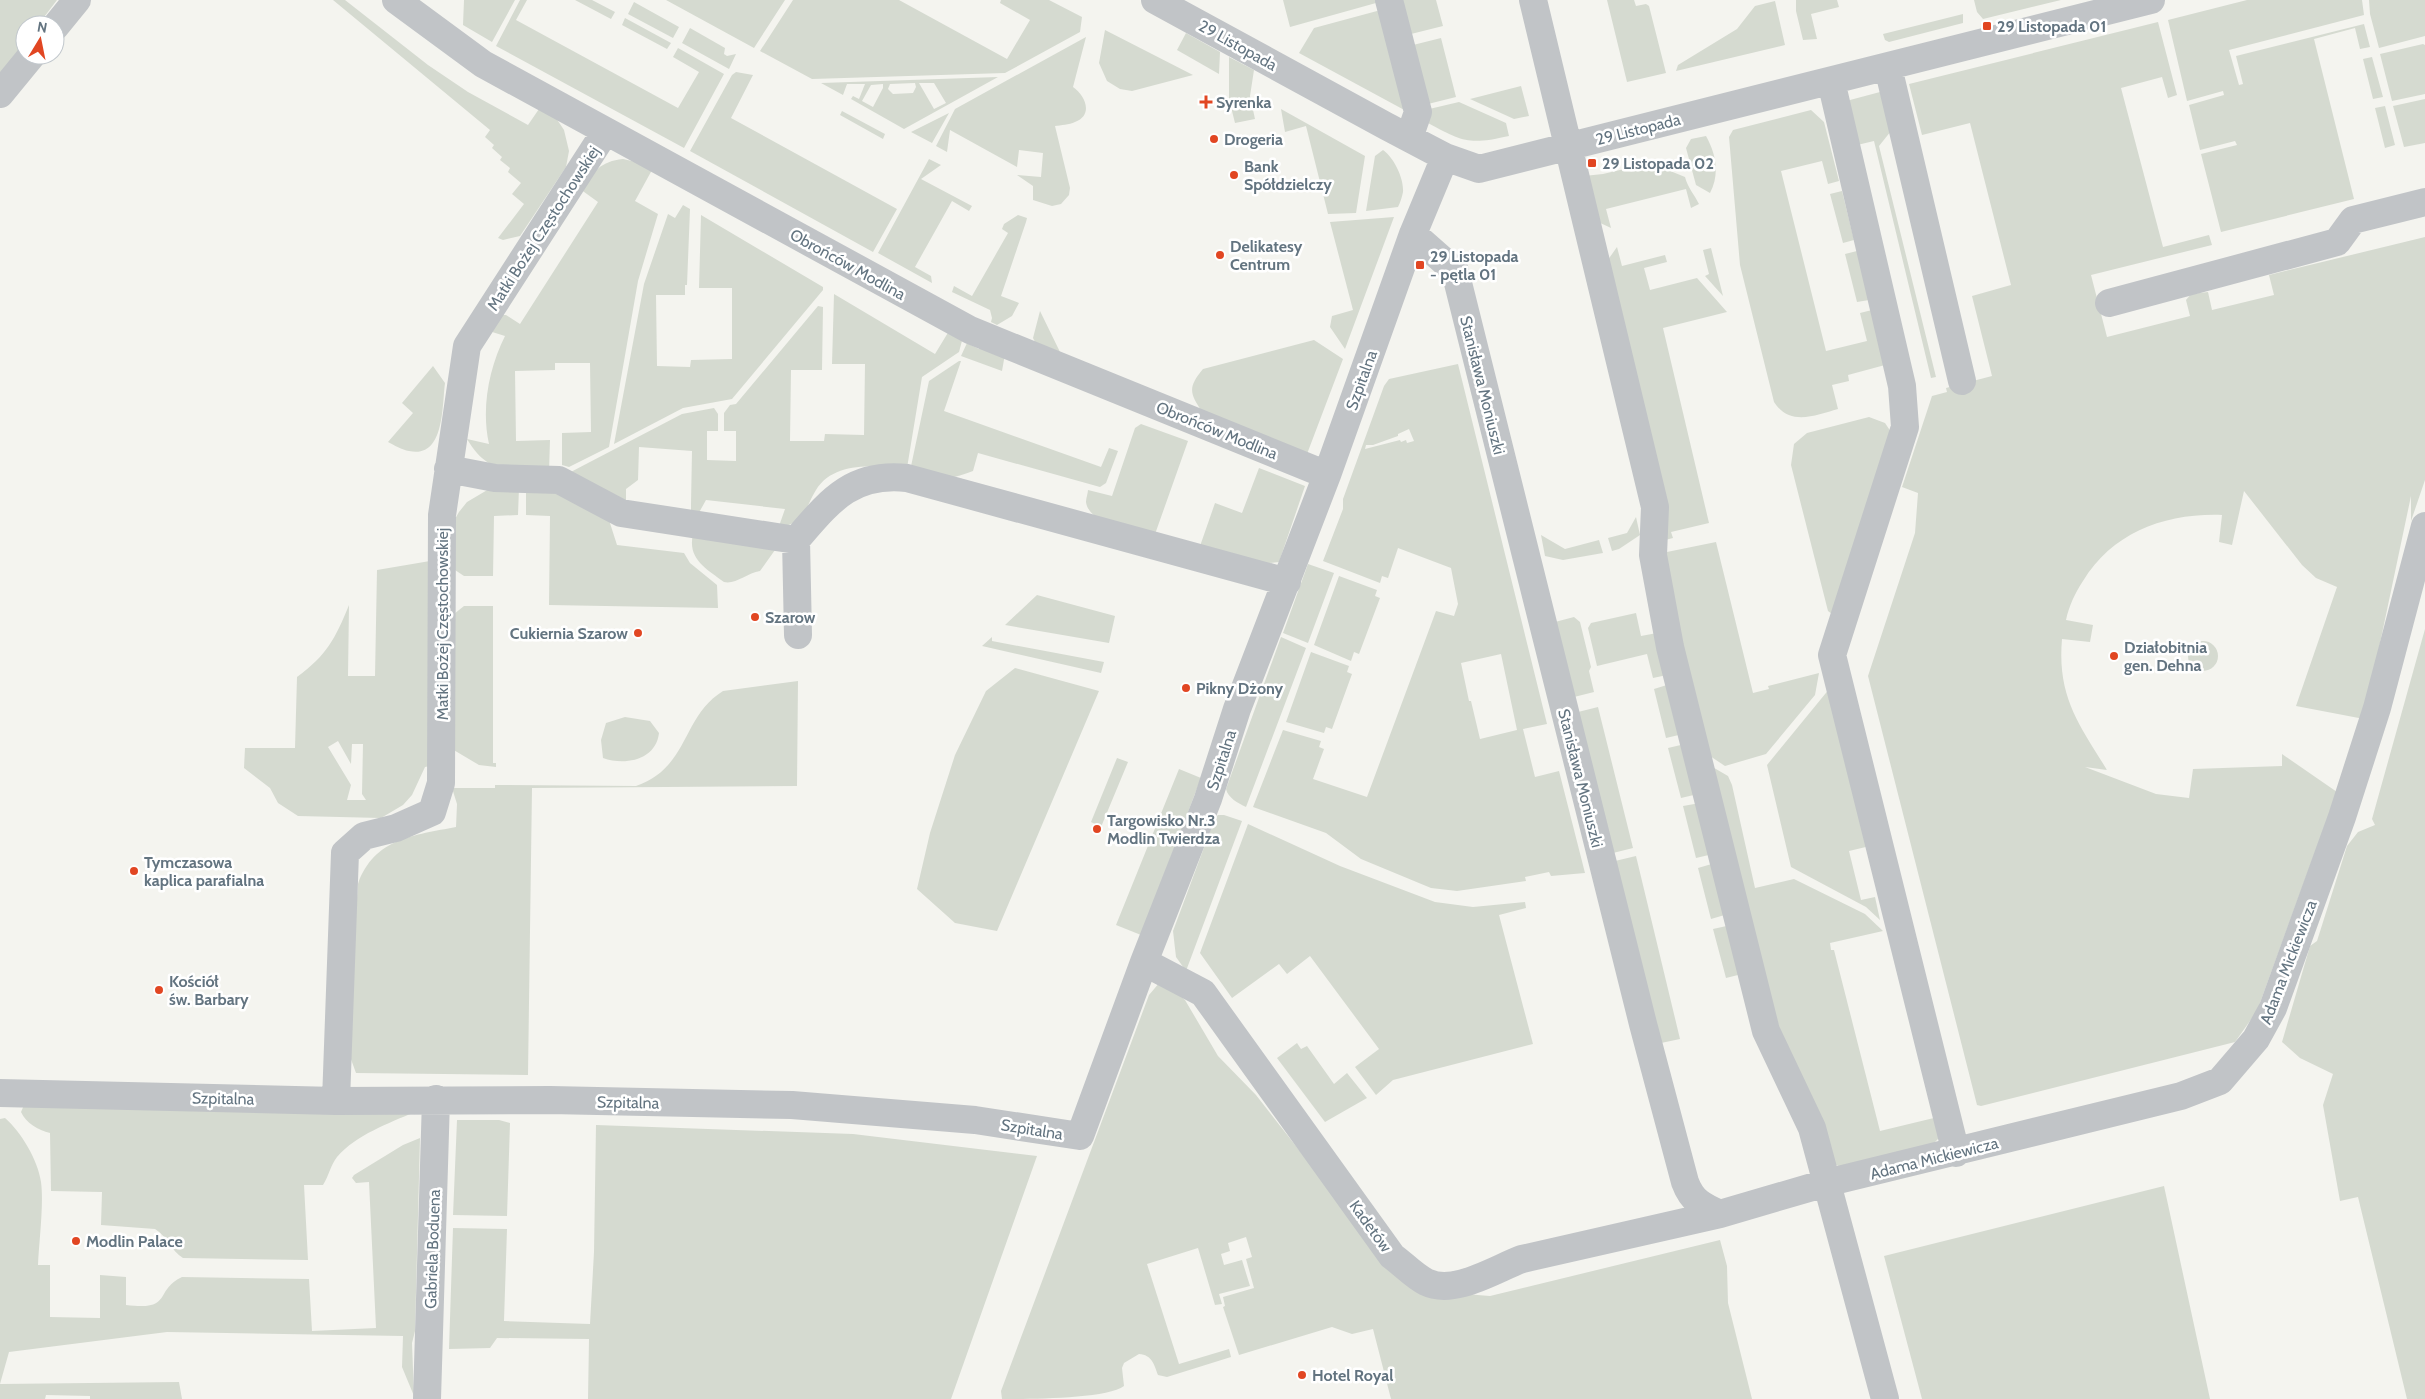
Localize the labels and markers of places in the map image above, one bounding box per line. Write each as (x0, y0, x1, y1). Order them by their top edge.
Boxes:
place label: 29 Listopada 01 (1997, 17, 2106, 36)
marker: 29 Listopada 01 (1981, 20, 1993, 32)
place label: Syrenka (1216, 93, 1272, 112)
marker: Syrenka (1200, 96, 1212, 108)
place label: Drogeria (1224, 130, 1283, 149)
marker: Drogeria (1208, 133, 1220, 145)
place label: 29 Listopada 02 (1602, 154, 1714, 173)
place label: Bank Spółdzielczy (1244, 157, 1332, 194)
marker: 29 Listopada 02 (1586, 157, 1598, 169)
marker: Bank Spółdzielczy (1228, 169, 1240, 181)
place label: Delikatesy Centrum (1230, 237, 1303, 274)
place label: 29 Listopada - pętla 01 (1430, 247, 1519, 284)
marker: Delikatesy Centrum (1214, 249, 1226, 261)
marker: 29 Listopada - pętla 01 (1414, 259, 1426, 271)
place label: Szarow (765, 608, 816, 627)
marker: Szarow (749, 611, 761, 623)
place label: Cukiernia Szarow (510, 624, 628, 643)
marker: Cukiernia Szarow (632, 627, 644, 639)
place label: Działobitnia gen. Dehna (2124, 638, 2207, 675)
marker: Działobitnia gen. Dehna (2108, 650, 2120, 662)
place label: Pikny Dżony (1196, 679, 1284, 698)
marker: Pikny Dżony (1180, 682, 1192, 694)
place label: Targowisko Nr.3 Modlin Twierdza (1107, 811, 1220, 848)
marker: Targowisko Nr.3 Modlin Twierdza (1091, 823, 1103, 835)
place label: Tymczasowa kaplica parafialna (144, 853, 264, 890)
marker: Tymczasowa kaplica parafialna (128, 865, 140, 877)
place label: Kościół św. Barbary (169, 972, 249, 1009)
marker: Kościół św. Barbary (153, 984, 165, 996)
place label: Modlin Palace (86, 1232, 183, 1251)
marker: Modlin Palace (70, 1235, 82, 1247)
place label: Hotel Royal (1312, 1366, 1393, 1385)
marker: Hotel Royal (1296, 1369, 1308, 1381)

